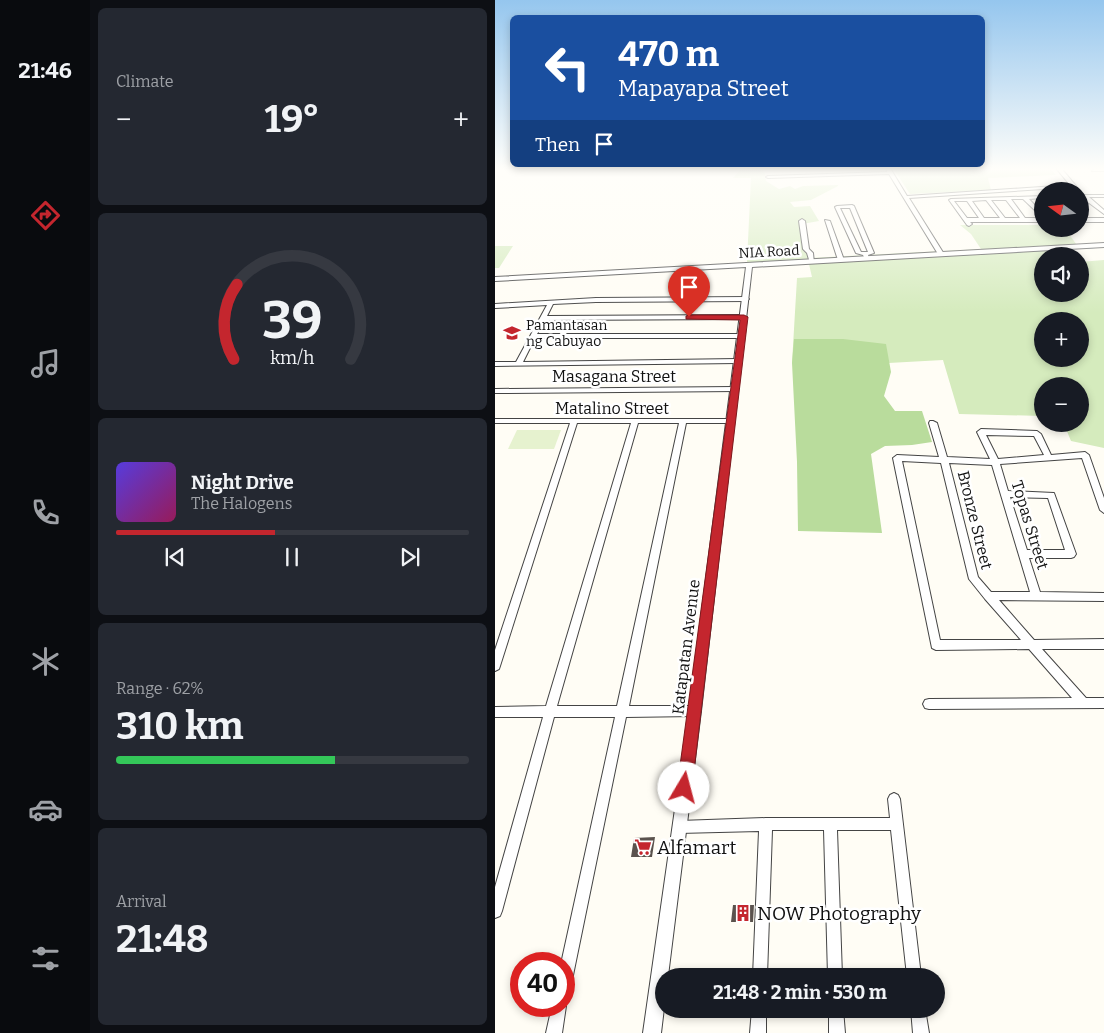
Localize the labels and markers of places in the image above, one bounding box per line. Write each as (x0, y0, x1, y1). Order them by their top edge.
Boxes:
pin (668, 266, 710, 317)
place label: Pamantasan ng Cabuyao (526, 317, 607, 350)
school or university icon: Pamantasan ng Cabuyao (502, 323, 522, 343)
place label: Alfamart (657, 836, 736, 859)
supermarket icon: Alfamart (633, 837, 653, 857)
place label: NOW Photography (757, 902, 922, 925)
building icon: NOW Photography (733, 903, 753, 923)

